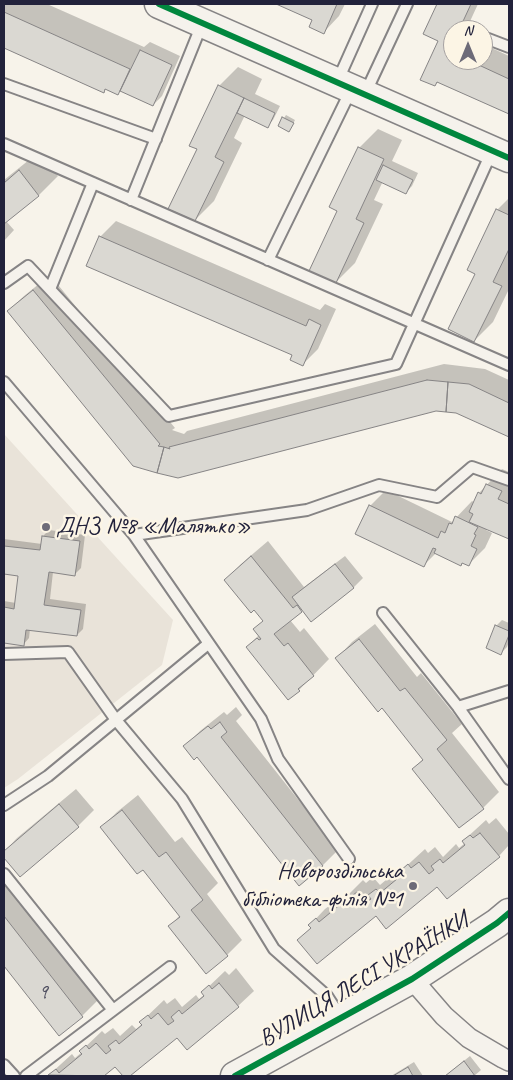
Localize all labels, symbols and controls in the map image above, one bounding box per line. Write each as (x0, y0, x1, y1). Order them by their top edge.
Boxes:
north arrow (443, 20, 493, 70)
text: N (464, 22, 472, 39)
place label: ДНЗ №8 «Малятко» (56, 513, 251, 541)
marker: ДНЗ №8 «Малятко» (40, 521, 52, 533)
place label: Новороздільська бібліотека-філія №1 (242, 858, 403, 914)
marker: Новороздільська бібліотека-філія №1 (407, 880, 419, 892)
street label: ВУЛИЦЯ ЛЕСІ УКРАЇНКИ (254, 906, 474, 1054)
house number: 9 (38, 979, 48, 1005)

